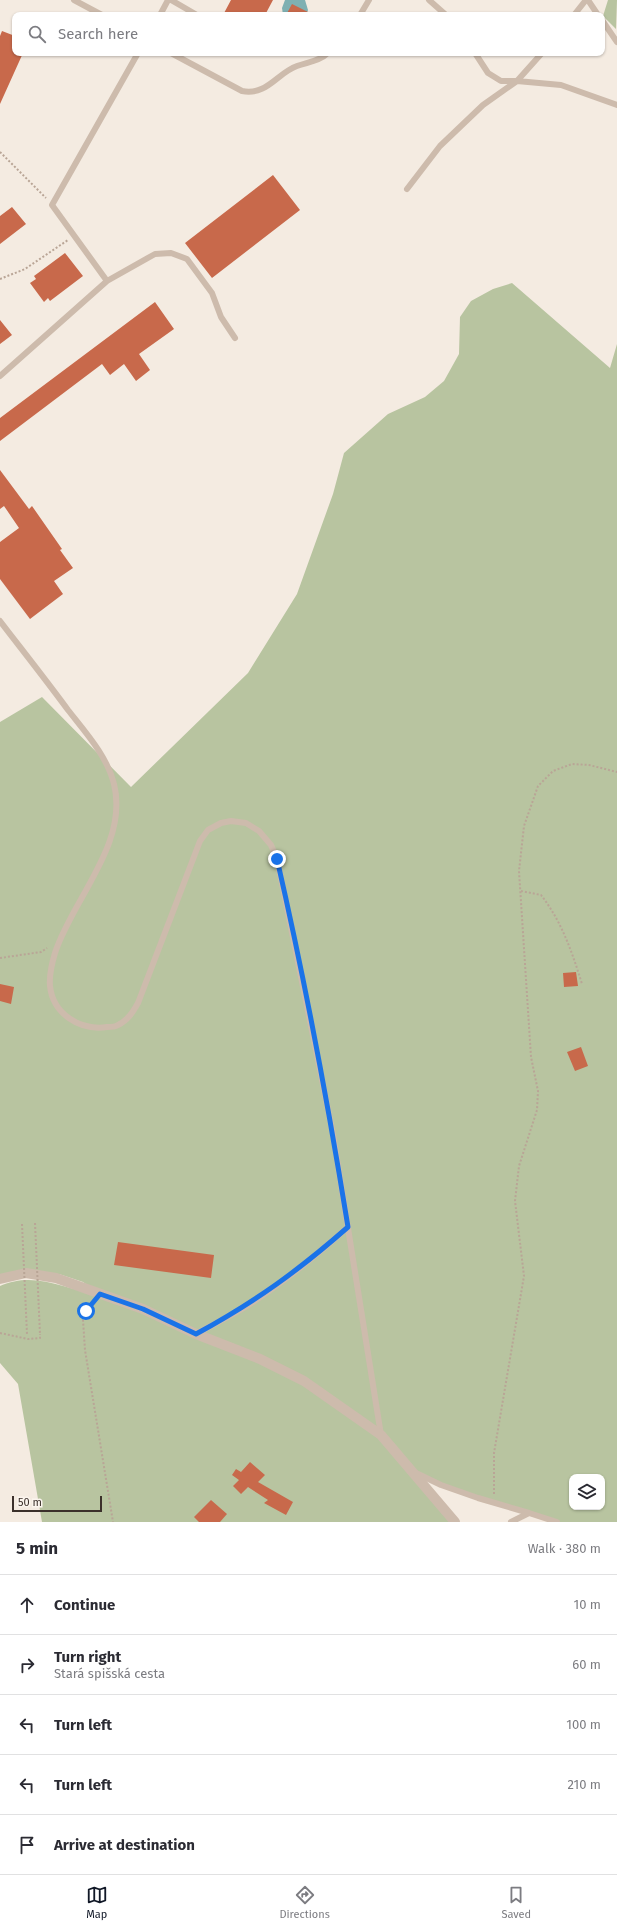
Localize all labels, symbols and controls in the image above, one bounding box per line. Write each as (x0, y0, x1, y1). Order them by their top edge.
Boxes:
search box (12, 12, 605, 56)
icon: search (26, 23, 48, 45)
text: Search here (58, 25, 138, 43)
route end (268, 850, 286, 868)
route start (77, 1302, 95, 1320)
map controls (569, 1474, 605, 1510)
button: layers (569, 1474, 605, 1510)
scale bar (12, 1494, 102, 1513)
text: 50 m (18, 1496, 42, 1509)
text: 5 min (16, 1538, 58, 1559)
text: Walk · 380 m (528, 1541, 601, 1556)
icon: ahead (16, 1594, 38, 1616)
text: Continue (54, 1596, 115, 1614)
text: 10 m (574, 1597, 601, 1612)
text: Turn right (54, 1648, 121, 1666)
icon: right (16, 1654, 38, 1676)
text: 60 m (572, 1657, 601, 1672)
text: Stará spišská cesta (54, 1666, 165, 1681)
icon: left (16, 1714, 38, 1736)
text: Turn left (54, 1716, 112, 1734)
text: 100 m (566, 1717, 601, 1732)
icon: left (16, 1774, 38, 1796)
text: Turn left (54, 1776, 112, 1794)
text: 210 m (567, 1777, 601, 1792)
icon: arrive (16, 1834, 38, 1856)
text: Arrive at destination (54, 1836, 195, 1854)
tab: Map (86, 1884, 108, 1921)
tab: Directions (279, 1884, 330, 1921)
tab: Saved (501, 1884, 531, 1921)

